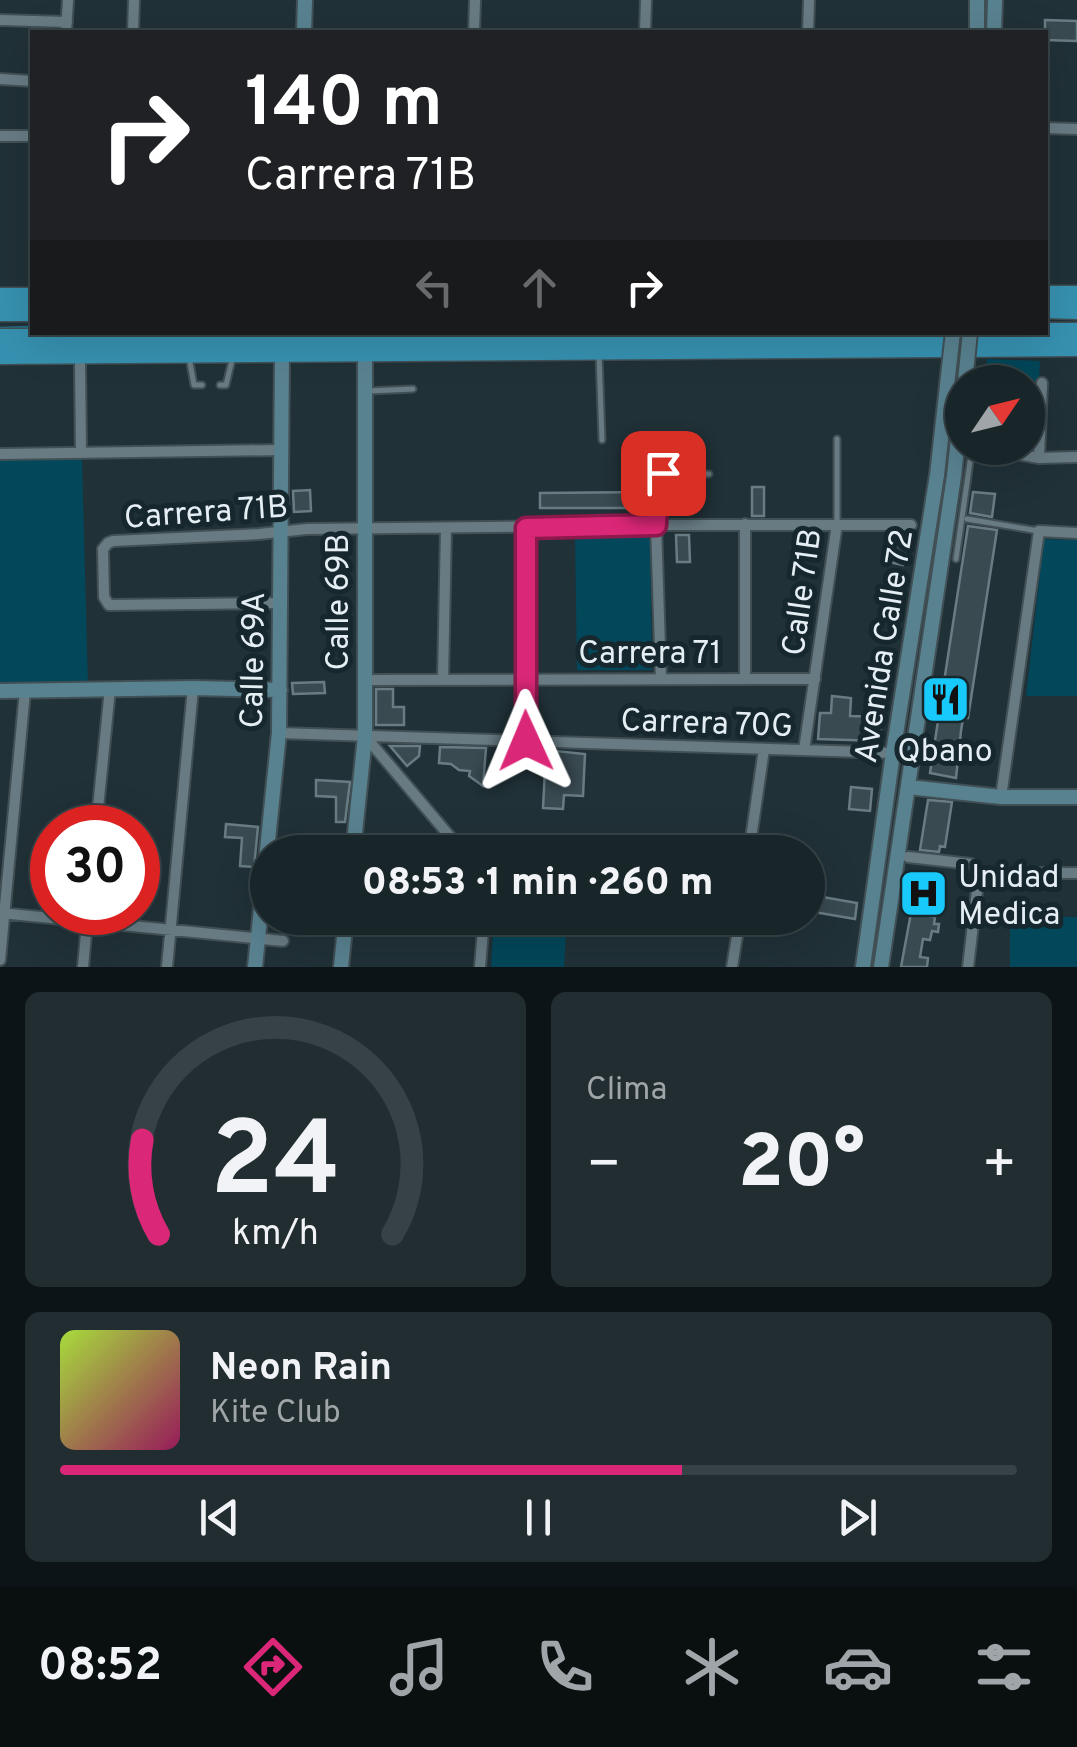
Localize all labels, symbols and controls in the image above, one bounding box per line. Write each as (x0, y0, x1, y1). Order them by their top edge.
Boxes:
text: 140 m (245, 62, 443, 151)
icon: right (80, 70, 210, 200)
text: Carrera 71B (245, 149, 476, 206)
icon: left (407, 260, 462, 315)
icon: ahead (512, 260, 567, 315)
icon: right (617, 260, 672, 315)
north arrow (945, 365, 1045, 465)
map controls (945, 365, 1045, 465)
pin (621, 431, 706, 516)
icon: arrive (636, 446, 691, 501)
street label: Carrera 71B (123, 488, 290, 540)
street label: Calle 71B (775, 526, 833, 658)
street label: Avenida Calle 72 (848, 527, 924, 766)
street label: Calle 69B (320, 533, 360, 671)
street label: Calle 69A (234, 591, 276, 729)
street label: Carrera 71 (578, 635, 722, 675)
restaurant icon: Qbano (919, 674, 971, 726)
position arrow (474, 689, 578, 793)
street label: Carrera 70G (620, 702, 794, 748)
place label: Qbano (897, 733, 993, 773)
speed limit sign: 30 (30, 805, 160, 935)
place label: Unidad Medica (958, 859, 1060, 936)
text: 08:53 · 1 min · 260 m (362, 860, 713, 909)
hospital icon: Unidad Medica (897, 868, 949, 920)
text: Clima (586, 1071, 667, 1111)
text: 24 (210, 1100, 341, 1232)
text: 20° (738, 1119, 865, 1214)
text: − (586, 1132, 621, 1202)
text: + (982, 1132, 1017, 1202)
text: km/h (232, 1212, 319, 1258)
text: Neon Rain (210, 1345, 392, 1394)
text: Kite Club (210, 1394, 341, 1434)
icon: previous (192, 1490, 247, 1545)
icon: pause (511, 1490, 566, 1545)
icon: next (830, 1490, 885, 1545)
icon: directions (238, 1632, 308, 1702)
icon: music (384, 1632, 454, 1702)
icon: phone (530, 1632, 600, 1702)
icon: climate (677, 1632, 747, 1702)
icon: car (823, 1632, 893, 1702)
icon: filters (969, 1632, 1039, 1702)
text: 08:52 (38, 1639, 162, 1696)

